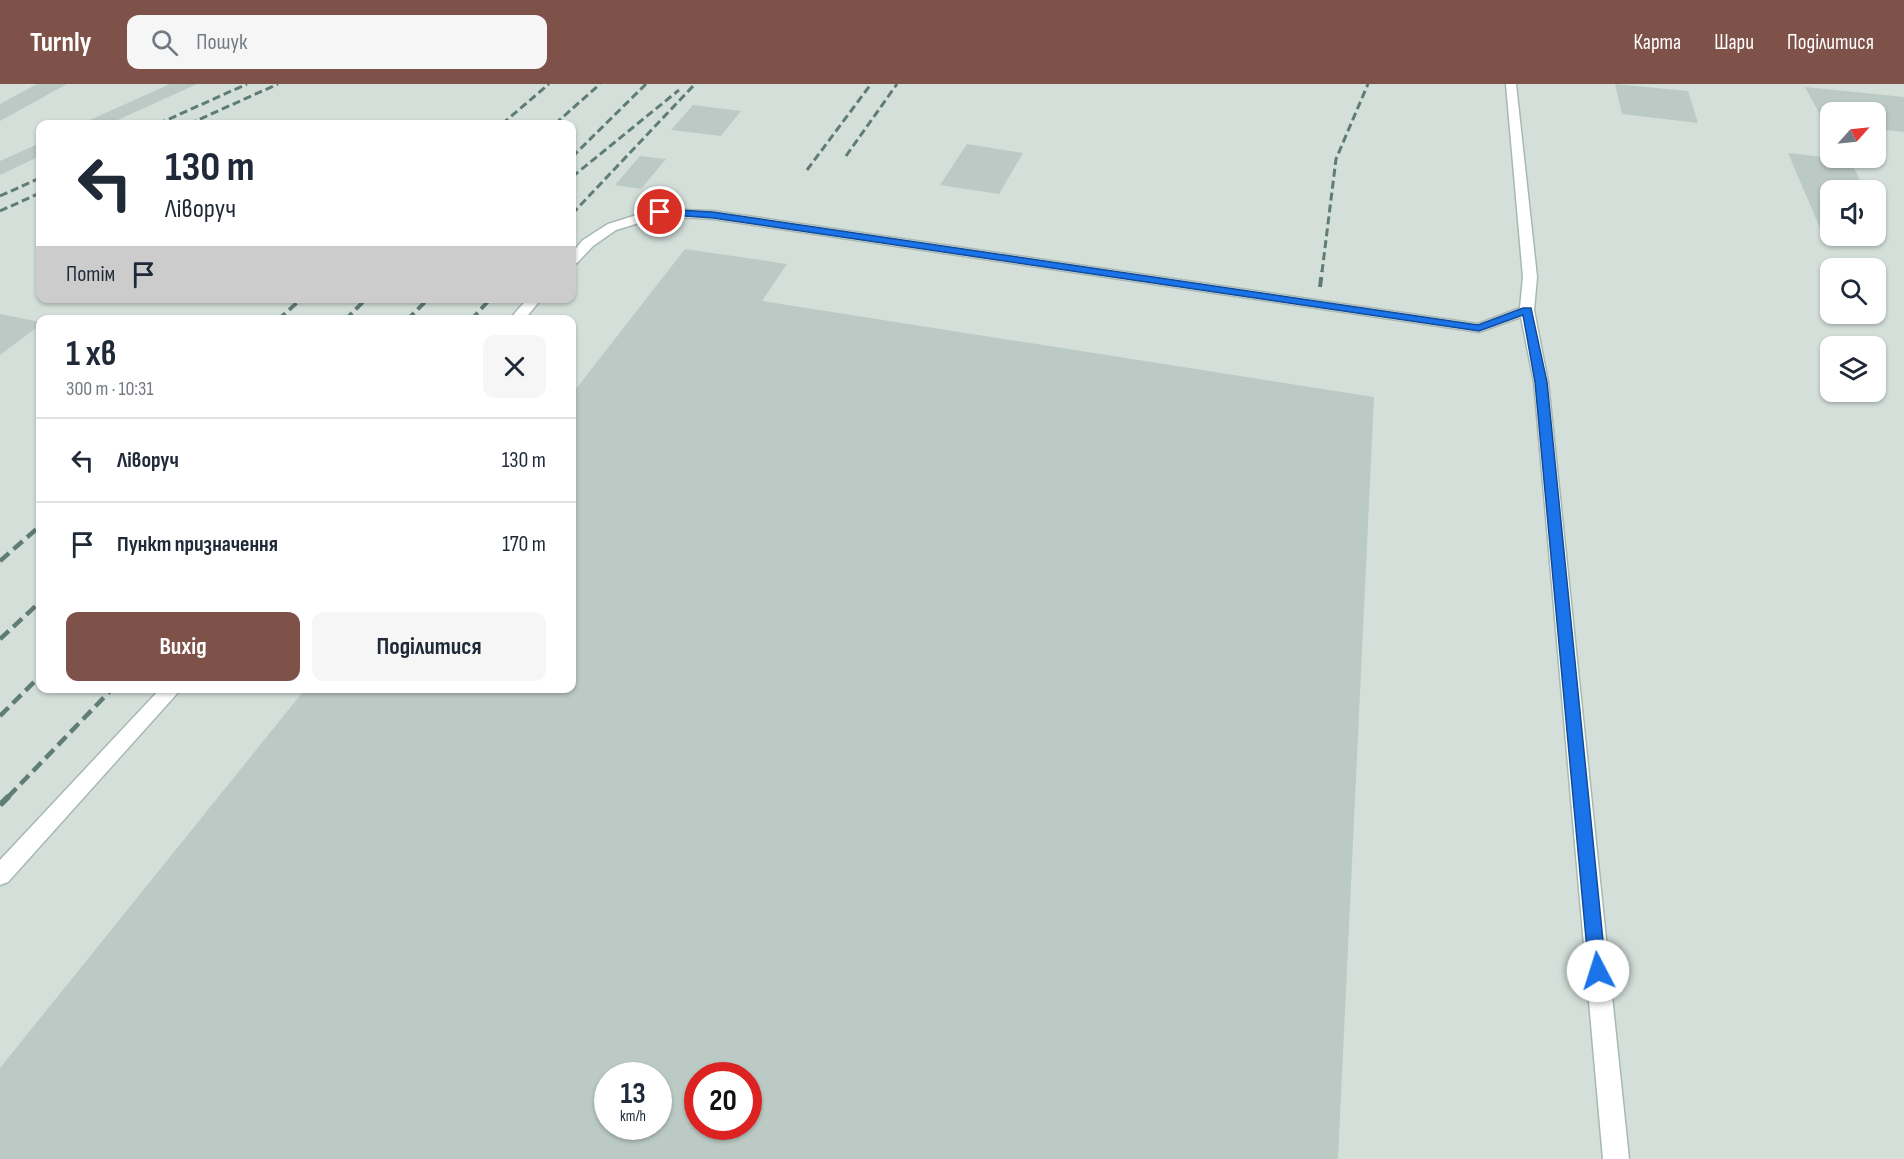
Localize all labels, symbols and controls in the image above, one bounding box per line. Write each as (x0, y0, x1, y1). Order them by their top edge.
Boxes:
search box (127, 15, 547, 69)
text: Turnly (30, 26, 91, 59)
icon: search (148, 26, 181, 59)
text: Пошук (196, 29, 247, 56)
text: Карта (1633, 30, 1681, 55)
text: Шари (1714, 30, 1754, 55)
text: Поділитися (1787, 30, 1874, 55)
north arrow (1820, 102, 1886, 168)
map controls (1820, 102, 1886, 402)
text: 130 m (165, 142, 255, 193)
icon: left (66, 144, 144, 222)
button: sound (1820, 180, 1886, 246)
pin (634, 186, 685, 237)
text: Ліворуч (165, 193, 236, 225)
icon: arrive (643, 195, 676, 228)
icon: arrive (127, 258, 160, 291)
button: search (1820, 258, 1886, 324)
text: Потім (66, 261, 115, 288)
text: 1 хв (66, 333, 116, 376)
button: close (483, 335, 546, 398)
button: layers (1820, 336, 1886, 402)
text: 300 m · 10:31 (66, 377, 153, 401)
icon: left (66, 444, 99, 477)
text: Ліворуч (117, 447, 179, 474)
text: 130 m (502, 447, 546, 474)
icon: arrive (66, 528, 99, 561)
text: Пункт призначення (117, 531, 278, 558)
text: 170 m (502, 531, 546, 558)
button: Вихід (66, 612, 300, 681)
button: Поділитися (312, 612, 546, 681)
position arrow (1566, 939, 1630, 1003)
speed limit sign: 20 (684, 1062, 762, 1140)
text: 13 (620, 1076, 646, 1112)
text: km/h (620, 1107, 646, 1126)

